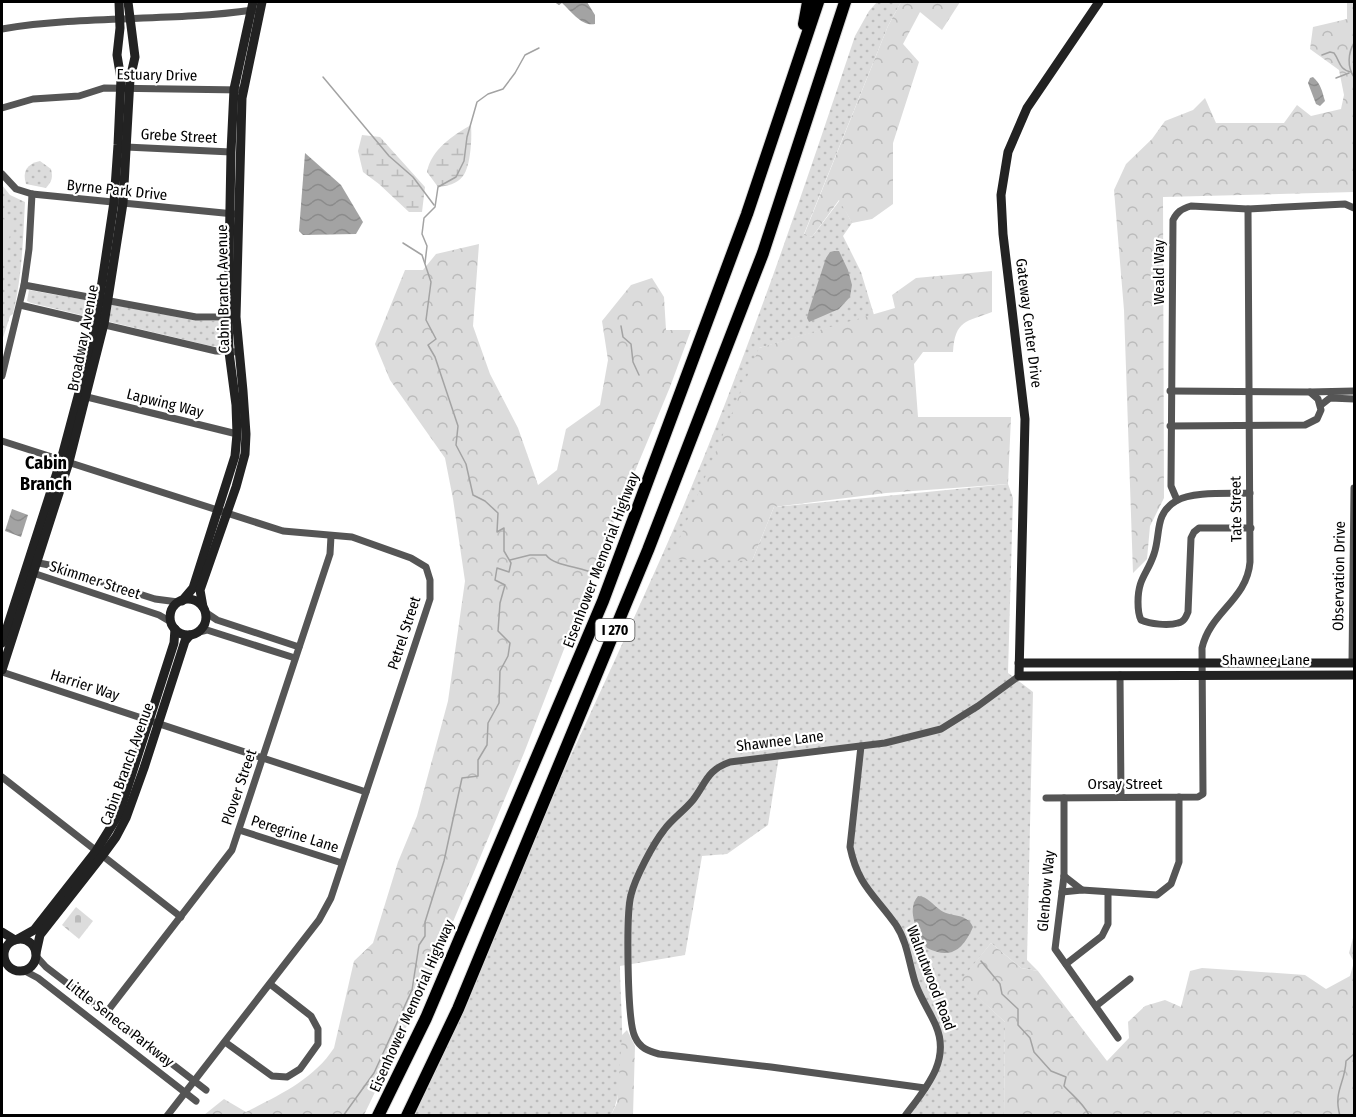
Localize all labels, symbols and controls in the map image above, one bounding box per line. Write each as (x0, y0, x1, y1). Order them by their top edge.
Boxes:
street label: Estuary Drive (117, 65, 197, 85)
street label: Grebe Street (140, 125, 218, 147)
street label: Byrne Park Drive (66, 176, 168, 204)
street label: Cabin Branch Avenue (213, 224, 233, 354)
street label: Weald Way (1150, 239, 1168, 305)
street label: Gateway Center Drive (1012, 257, 1046, 389)
street label: Broadway Avenue (64, 283, 102, 393)
street label: Lapwing Way (125, 385, 206, 421)
district label: Cabin Branch (20, 452, 72, 495)
street label: Eisenhower Memorial Highway (559, 469, 643, 650)
street label: Tate Street (1226, 476, 1246, 542)
street label: Observation Drive (1329, 521, 1349, 631)
street label: Skimmer Street (47, 557, 143, 603)
street label: Petrel Street (384, 594, 424, 672)
road number: I 270 (596, 619, 634, 641)
street label: Shawnee Lane (1222, 651, 1310, 669)
street label: Harrier Way (48, 665, 122, 705)
street label: Cabin Branch Avenue (96, 700, 158, 828)
street label: Shawnee Lane (735, 727, 825, 755)
street label: Plover Street (218, 747, 260, 827)
street label: Orsay Street (1088, 775, 1163, 793)
street label: Peregrine Lane (249, 811, 341, 857)
street label: Glenbow Way (1033, 849, 1059, 932)
street label: Eisenhower Memorial Highway (366, 917, 458, 1095)
street label: Walnutwood Road (903, 923, 959, 1033)
street label: Little Seneca Parkway (62, 975, 178, 1071)

